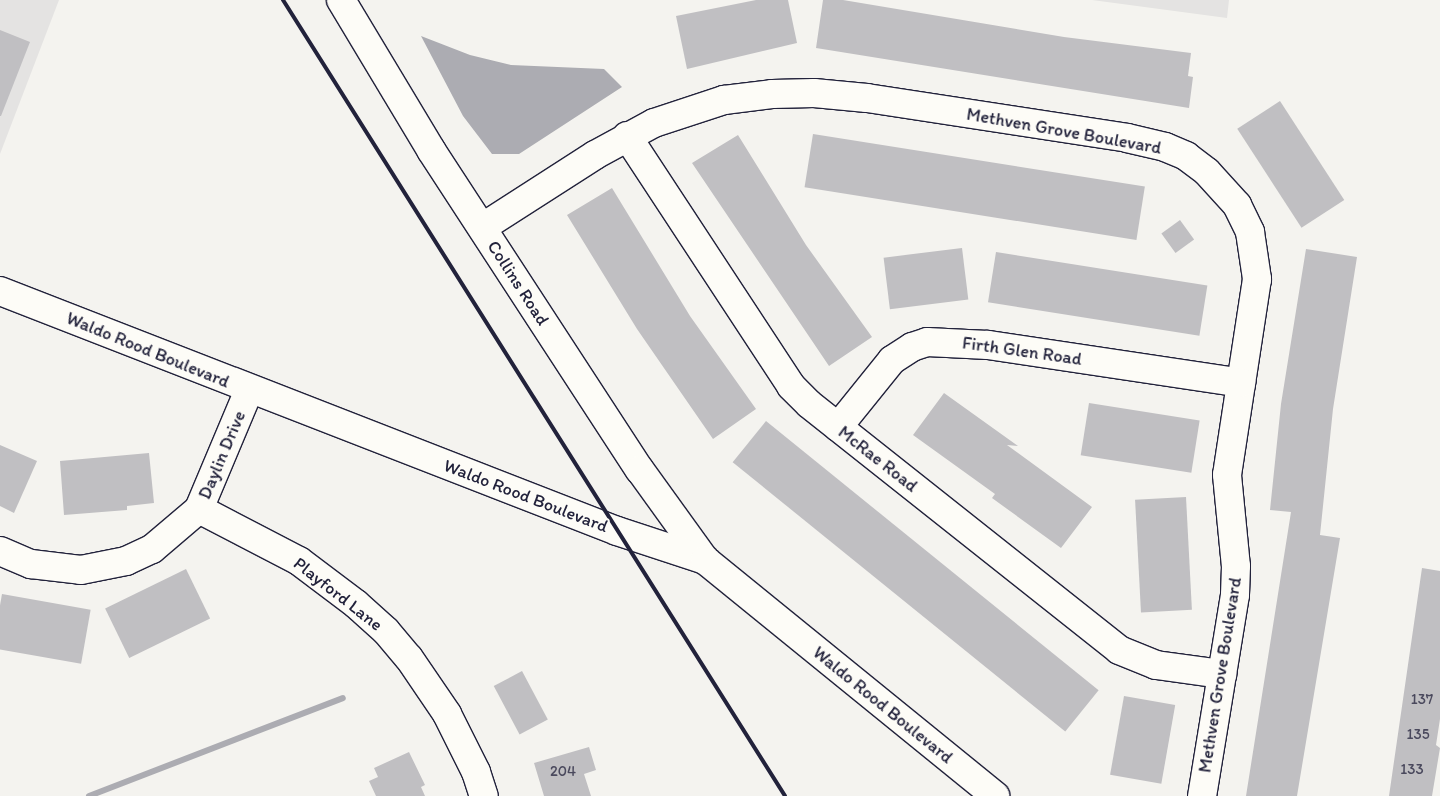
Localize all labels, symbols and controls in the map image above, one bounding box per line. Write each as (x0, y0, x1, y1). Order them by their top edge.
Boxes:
street label: Methven Grove Boulevard (964, 103, 1164, 159)
street label: Collins Road (483, 237, 553, 329)
street label: Waldo Rood Boulevard (63, 307, 233, 393)
street label: Firth Glen Road (961, 332, 1083, 370)
street label: Daylin Drive (194, 407, 250, 503)
street label: McRae Road (834, 421, 922, 497)
street label: Waldo Rood Boulevard (441, 455, 611, 537)
street label: Playford Lane (289, 552, 387, 636)
street label: Methven Grove Boulevard (1194, 575, 1246, 775)
street label: Waldo Rood Boulevard (808, 642, 958, 768)
house number: 137 (1411, 691, 1433, 709)
house number: 135 (1406, 726, 1430, 744)
house number: 133 (1400, 761, 1424, 779)
house number: 204 (550, 763, 576, 781)

